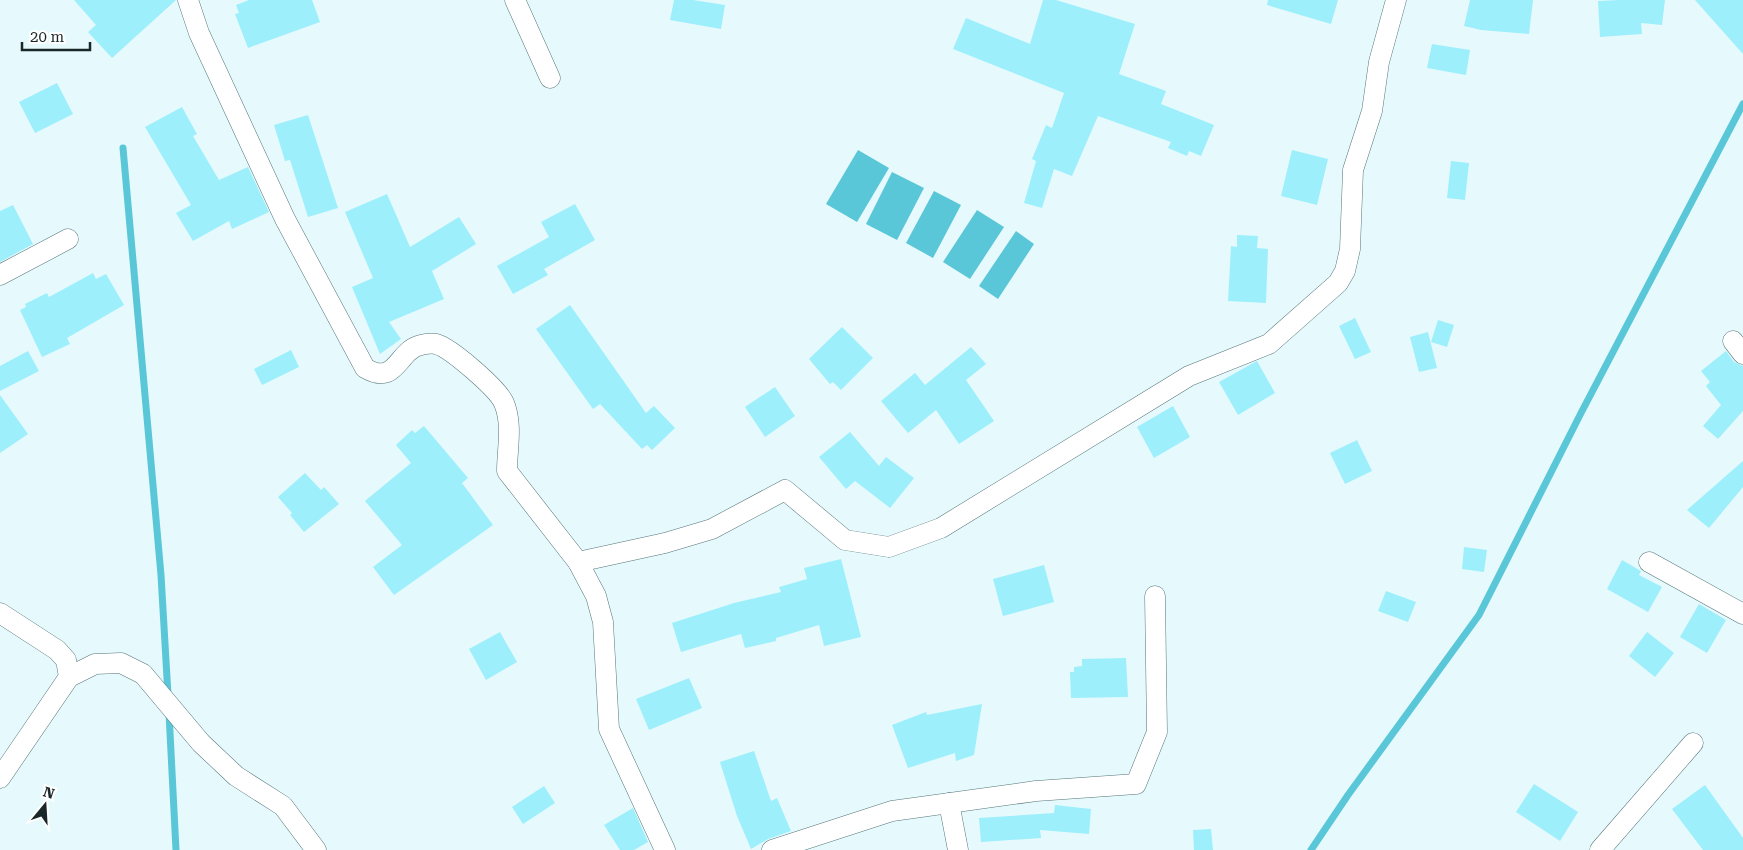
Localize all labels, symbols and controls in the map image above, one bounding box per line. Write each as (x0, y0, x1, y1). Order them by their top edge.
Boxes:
scale bar (22, 20, 90, 52)
text: 20 m (30, 28, 65, 46)
north arrow (20, 780, 70, 830)
text: N (41, 783, 57, 802)

